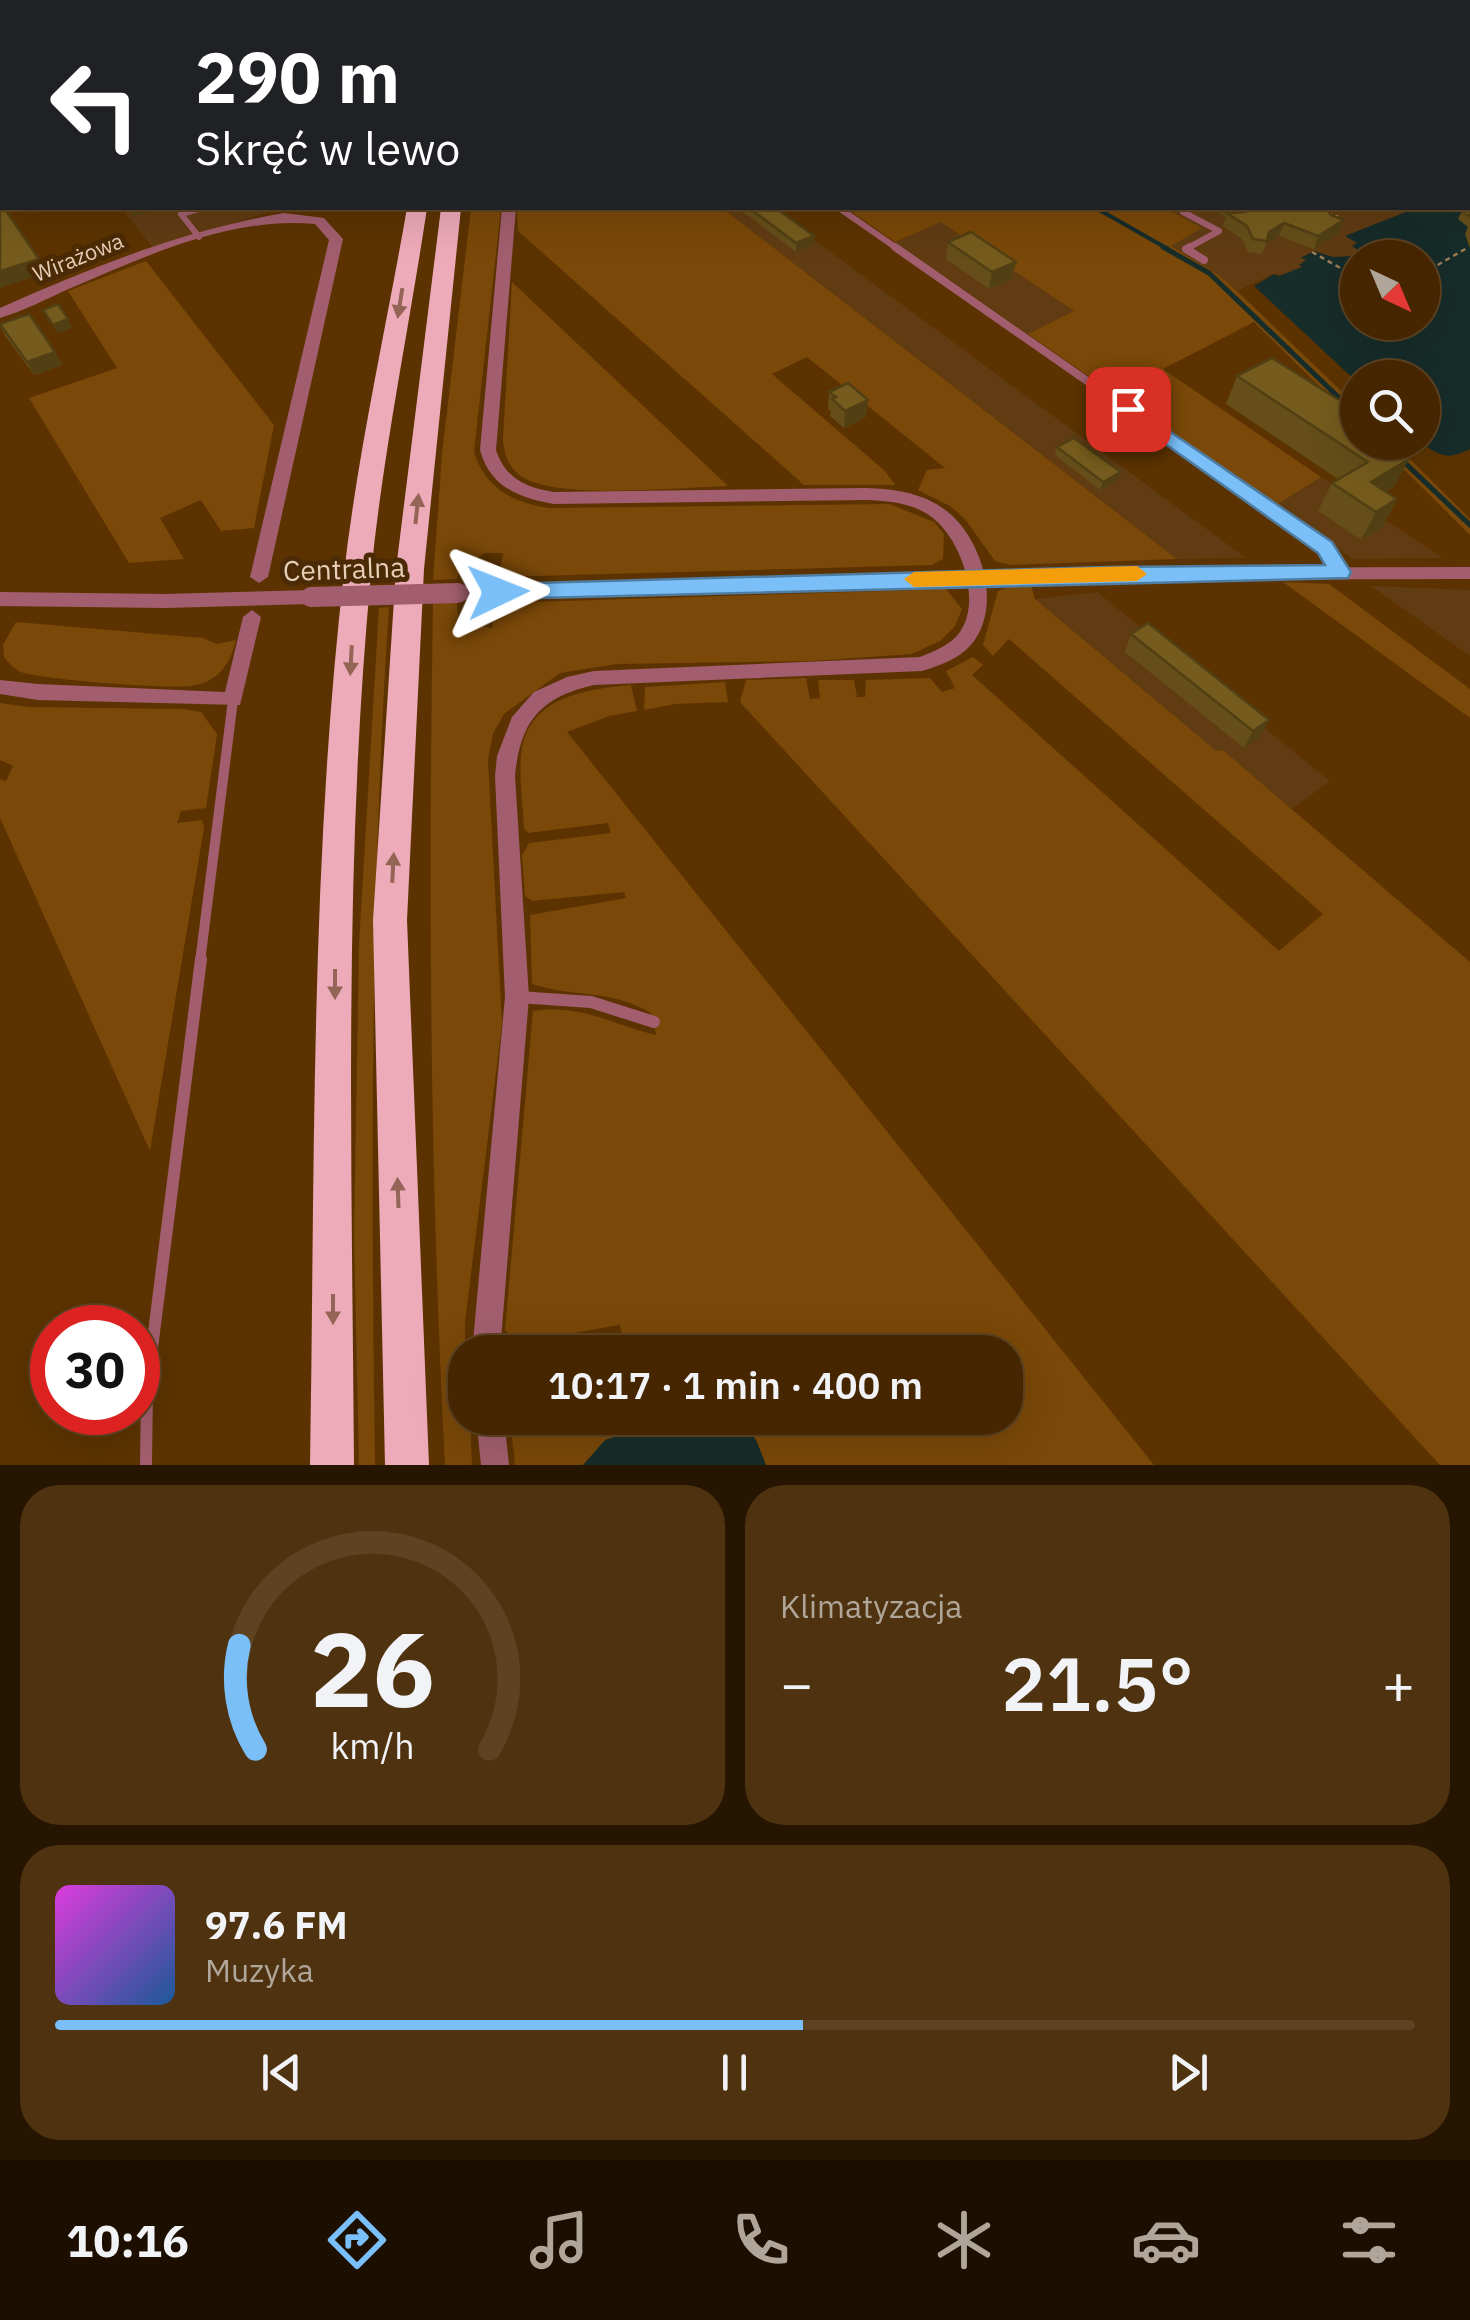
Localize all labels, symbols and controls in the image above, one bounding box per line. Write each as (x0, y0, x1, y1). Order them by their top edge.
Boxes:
text: 290 m (195, 31, 400, 122)
icon: left (30, 40, 160, 170)
text: Skręć w lewo (195, 119, 461, 177)
street label: Wirażowa (28, 225, 128, 288)
north arrow (1340, 240, 1440, 340)
map controls (1340, 240, 1440, 460)
one-way arrow (392, 288, 407, 320)
button: search (1340, 360, 1440, 460)
pin (1086, 367, 1171, 452)
icon: arrive (1101, 382, 1156, 437)
one-way arrow (409, 492, 425, 524)
position arrow (446, 540, 550, 644)
street label: Centralna (282, 548, 406, 589)
one-way arrow (343, 644, 359, 676)
one-way arrow (385, 851, 401, 883)
one-way arrow (327, 969, 343, 1001)
one-way arrow (390, 1176, 406, 1208)
one-way arrow (325, 1294, 341, 1326)
speed limit sign: 30 (30, 1305, 160, 1435)
text: 10:17 · 1 min · 400 m (548, 1360, 923, 1409)
text: Klimatyzacja (780, 1585, 962, 1627)
text: 26 (310, 1600, 435, 1736)
text: 21.5° (1001, 1634, 1194, 1732)
text: − (780, 1648, 813, 1719)
text: + (1382, 1648, 1415, 1719)
text: km/h (330, 1722, 415, 1769)
text: 97.6 FM (205, 1900, 348, 1949)
text: Muzyka (205, 1949, 314, 1991)
icon: previous (254, 2045, 309, 2100)
icon: pause (707, 2045, 762, 2100)
icon: next (1161, 2045, 1216, 2100)
icon: directions (322, 2205, 392, 2275)
icon: music (524, 2205, 594, 2275)
icon: phone (726, 2205, 796, 2275)
icon: climate (929, 2205, 999, 2275)
icon: car (1131, 2205, 1201, 2275)
icon: filters (1334, 2205, 1404, 2275)
text: 10:16 (66, 2211, 189, 2269)

